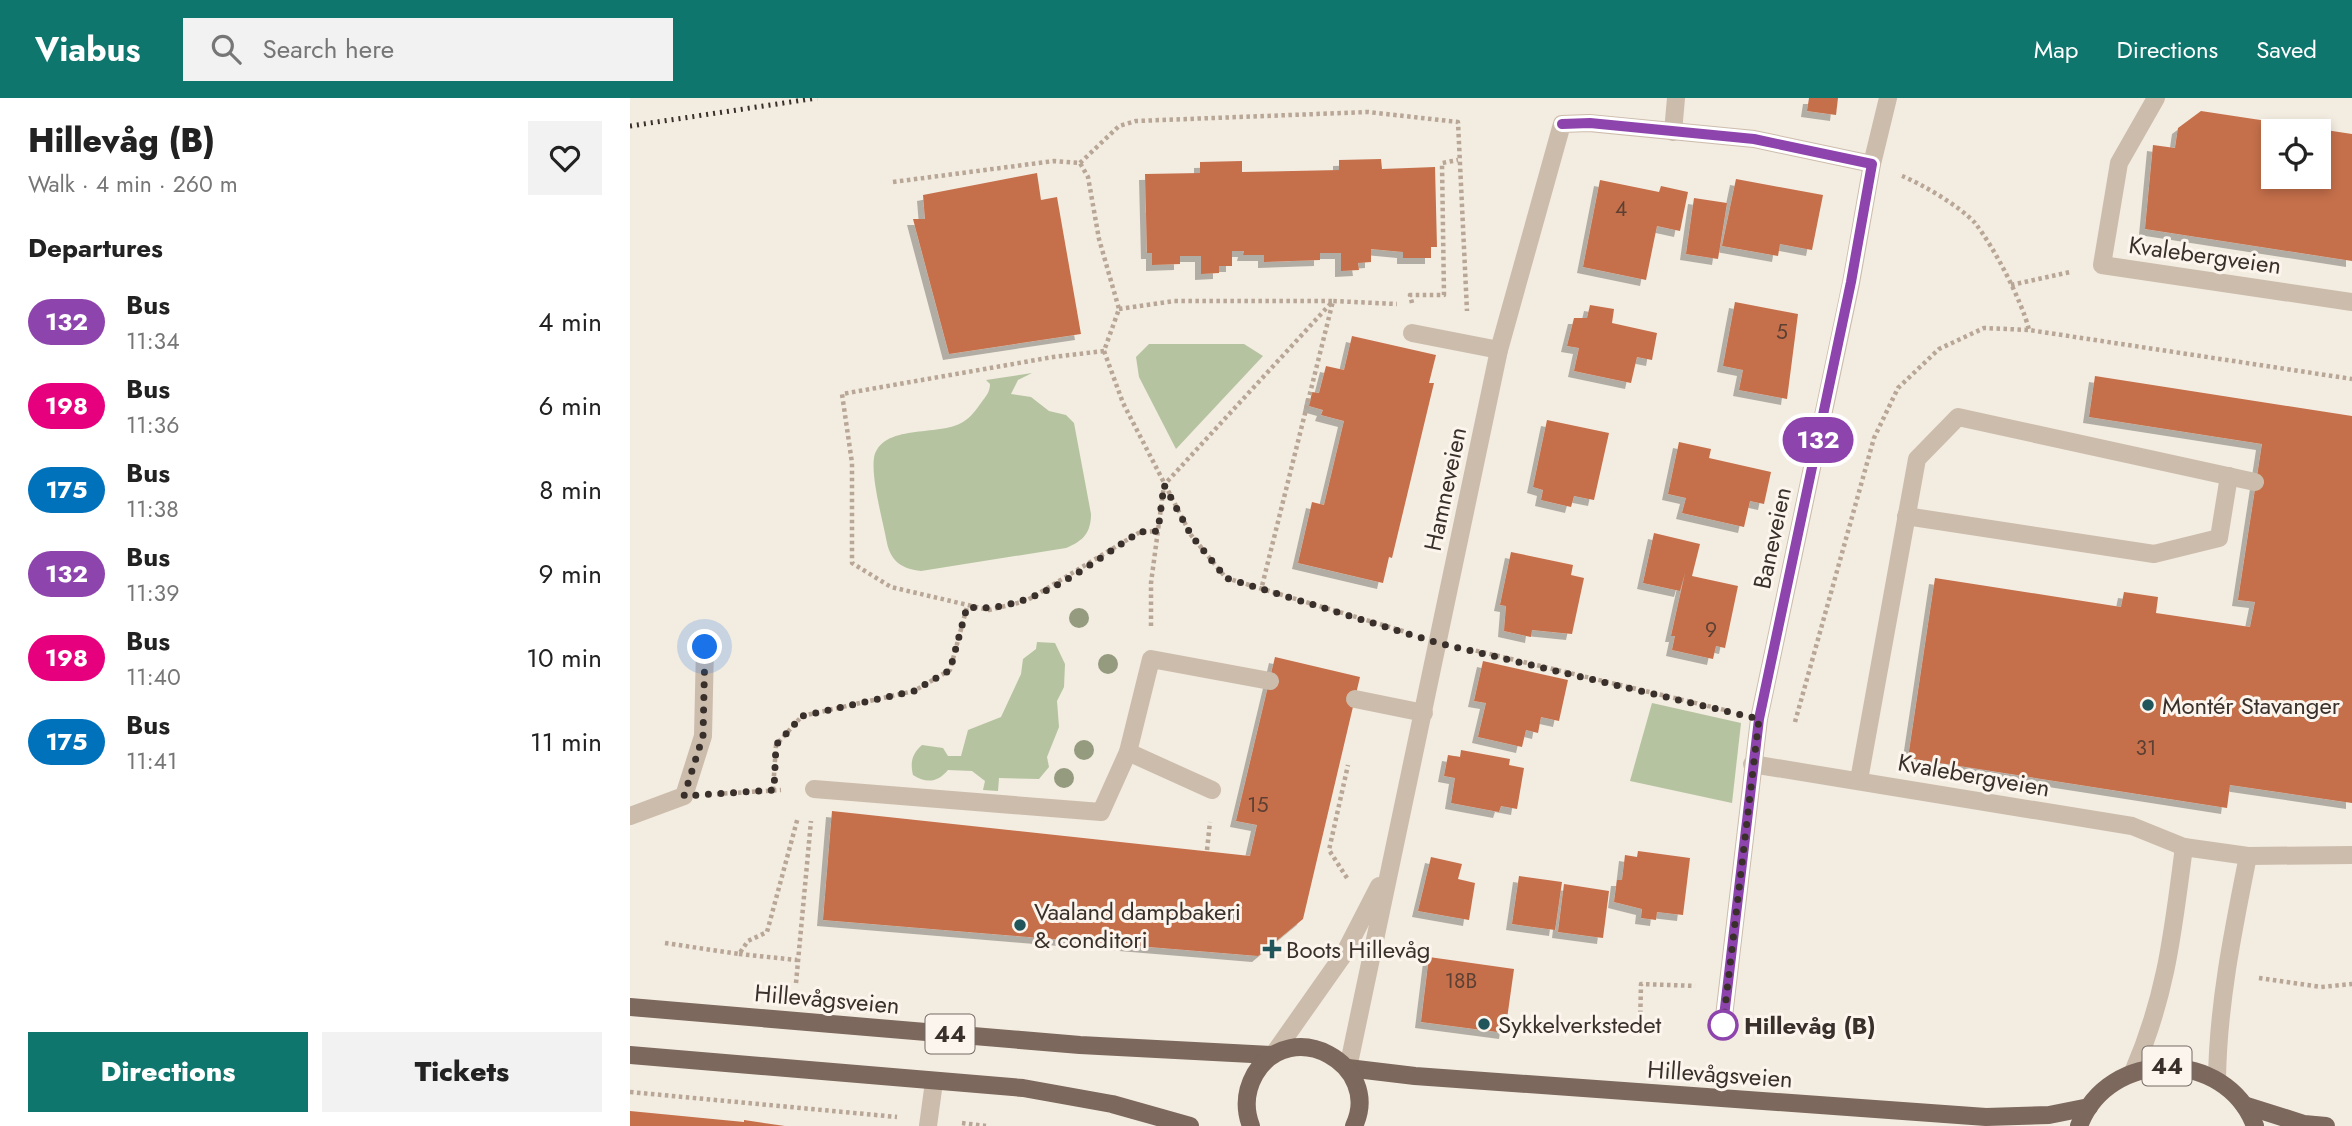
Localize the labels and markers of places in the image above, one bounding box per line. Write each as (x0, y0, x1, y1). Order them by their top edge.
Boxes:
place label: Montér Stavanger (2162, 688, 2341, 723)
marker: Montér Stavanger (2140, 697, 2156, 713)
place label: Vaaland dampbakeri & conditori (1034, 894, 1241, 957)
marker: Vaaland dampbakeri & conditori (1012, 917, 1028, 933)
place label: Boots Hillevåg (1286, 932, 1431, 967)
marker: Boots Hillevåg (1264, 941, 1280, 957)
place label: Sykkelverkstedet (1498, 1007, 1662, 1042)
place label: Hillevåg (B) (1744, 1008, 1876, 1043)
marker: Hillevåg (B) (1708, 1010, 1738, 1040)
marker: Sykkelverkstedet (1476, 1016, 1492, 1032)

